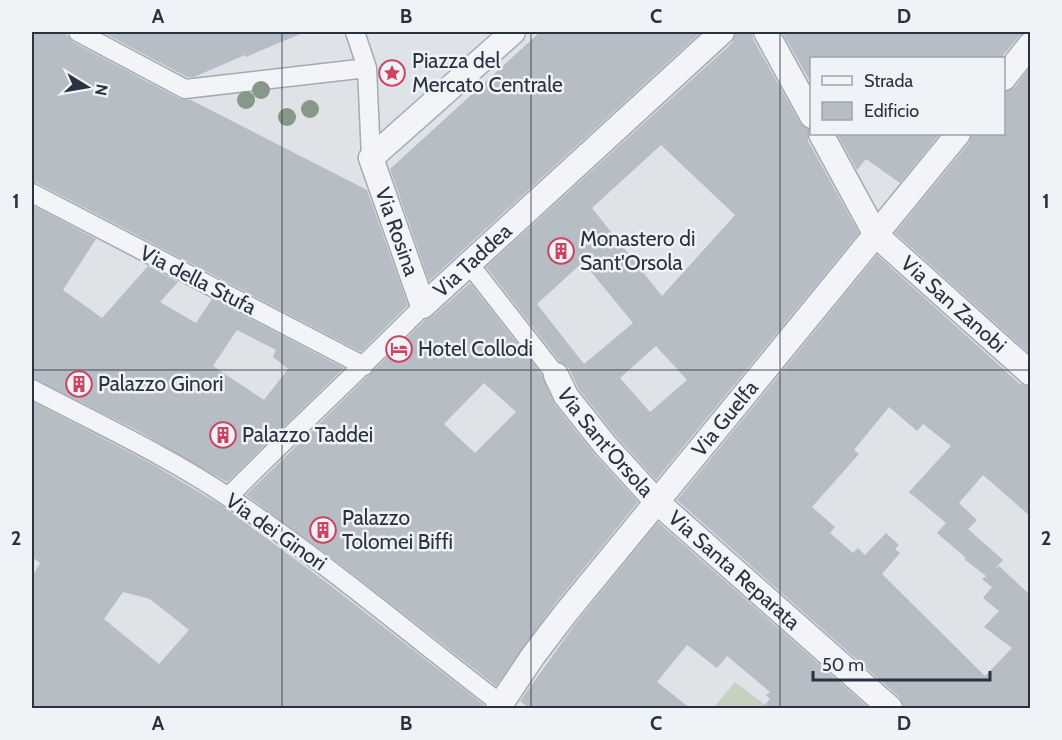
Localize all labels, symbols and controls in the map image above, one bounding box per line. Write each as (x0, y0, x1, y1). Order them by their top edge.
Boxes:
text: A (152, 4, 165, 28)
text: B (400, 4, 412, 28)
text: C (650, 4, 662, 28)
text: D (897, 4, 911, 28)
place label: Piazza del Mercato Centrale (412, 48, 563, 97)
north arrow (57, 57, 117, 117)
legend (810, 57, 1005, 135)
place icon: Piazza del Mercato Centrale (377, 58, 407, 88)
text: Strada (864, 70, 914, 92)
text: N (91, 82, 112, 97)
text: Edificio (864, 100, 919, 122)
street label: Via Rosina (370, 184, 424, 279)
text: 1 (12, 189, 20, 213)
text: 1 (1042, 189, 1050, 213)
street label: Via Taddea (428, 218, 517, 302)
place label: Monastero di Sant'Orsola (580, 226, 695, 275)
building icon: Monastero di Sant'Orsola (546, 236, 576, 266)
street label: Via della Stufa (136, 240, 261, 320)
street label: Via San Zanobi (896, 250, 1012, 358)
hotel icon: Hotel Collodi (384, 334, 414, 364)
place label: Hotel Collodi (418, 336, 533, 361)
building icon: Palazzo Ginori (64, 369, 94, 399)
place label: Palazzo Ginori (98, 371, 223, 396)
street label: Via Guelfa (686, 375, 763, 461)
street label: Via Sant'Orsola (552, 384, 659, 502)
building icon: Palazzo Taddei (208, 420, 238, 450)
place label: Palazzo Taddei (242, 422, 373, 447)
street label: Via dei Ginori (221, 488, 332, 575)
place label: Palazzo Tolomei Biffi (342, 505, 453, 554)
street label: Via Santa Reparata (664, 505, 805, 635)
building icon: Palazzo Tolomei Biffi (308, 515, 338, 545)
text: 2 (11, 526, 21, 550)
text: 2 (1041, 526, 1051, 550)
scale bar (813, 644, 990, 682)
text: 50 m (822, 654, 864, 676)
text: A (152, 711, 165, 735)
text: B (400, 711, 412, 735)
text: C (650, 711, 662, 735)
text: D (897, 711, 911, 735)

